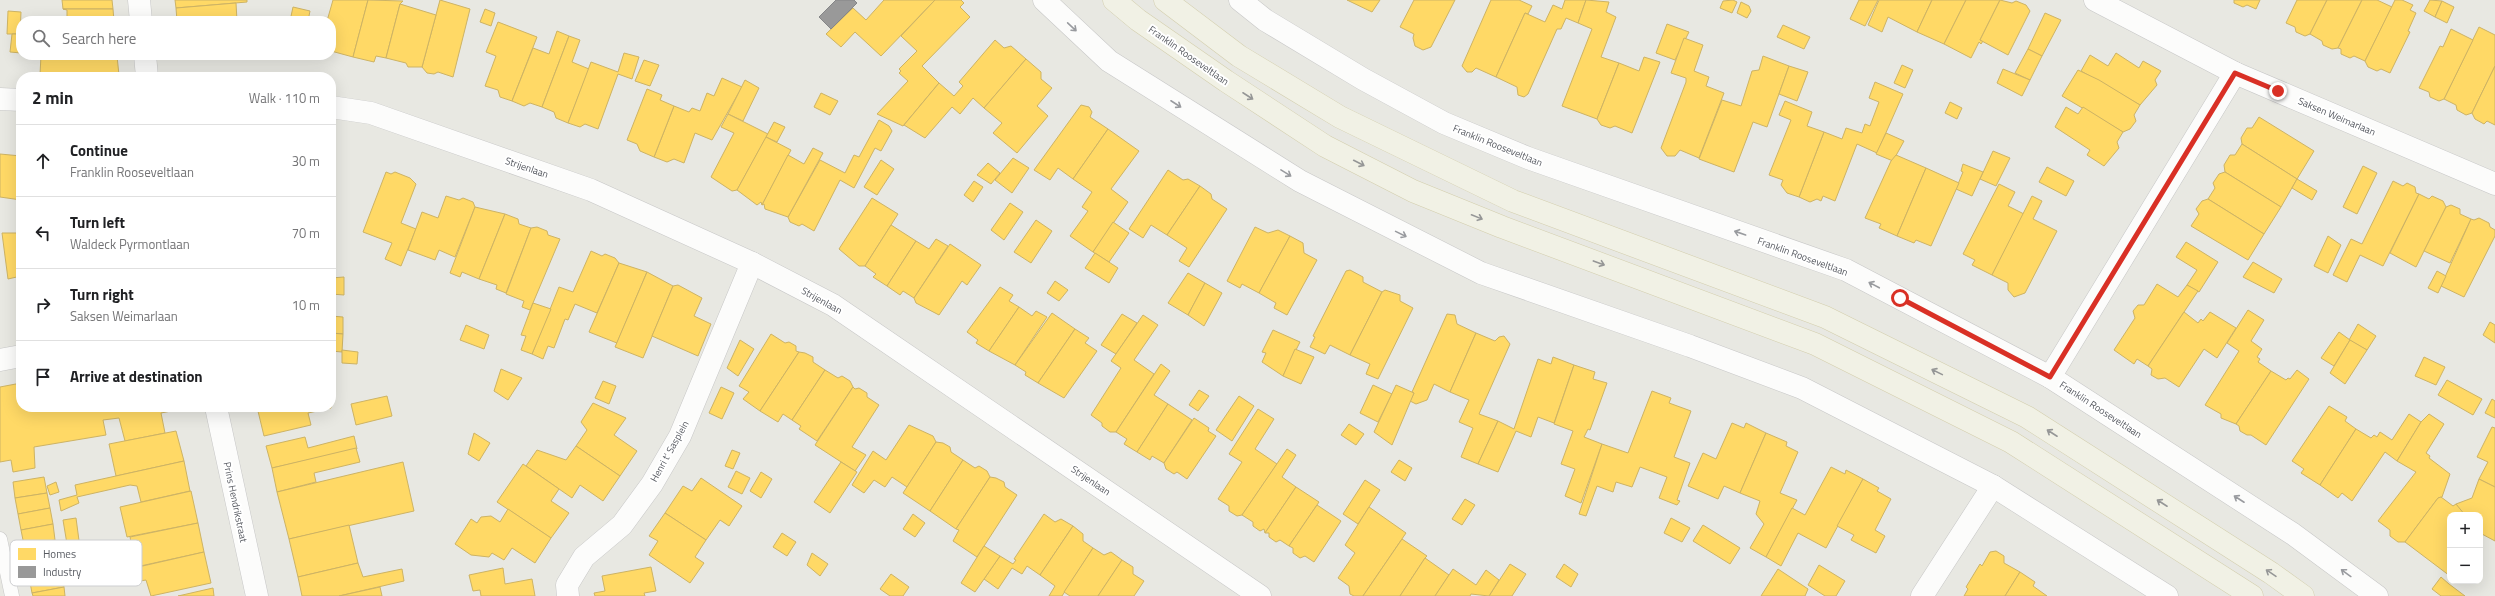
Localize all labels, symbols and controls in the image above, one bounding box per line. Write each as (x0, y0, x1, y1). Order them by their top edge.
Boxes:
search box (16, 16, 336, 60)
one-way arrow (1067, 22, 1078, 31)
street label: Franklin Rooseveltlaan (1145, 22, 1232, 89)
icon: search (30, 27, 52, 49)
text: Search here (62, 27, 136, 50)
route end (2269, 82, 2287, 100)
text: 2 min (32, 85, 73, 111)
text: Walk · 110 m (249, 88, 320, 108)
one-way arrow (1242, 92, 1254, 100)
street label: Saksen Weimarlaan (2296, 93, 2378, 140)
one-way arrow (1170, 101, 1182, 109)
street label: Franklin Rooseveltlaan (1451, 121, 1545, 170)
text: Continue (70, 139, 128, 162)
icon: ahead (32, 150, 54, 172)
text: 30 m (292, 151, 320, 171)
street label: Strijenlaan (503, 153, 550, 182)
one-way arrow (1353, 160, 1365, 167)
text: Franklin Rooseveltlaan (70, 162, 194, 182)
one-way arrow (1280, 169, 1291, 177)
text: Turn left (70, 211, 125, 234)
one-way arrow (1471, 214, 1483, 222)
icon: left (32, 222, 54, 244)
text: 70 m (292, 223, 320, 243)
one-way arrow (1734, 228, 1746, 236)
one-way arrow (1395, 231, 1407, 238)
street label: Franklin Rooseveltlaan (1755, 233, 1850, 280)
text: Waldeck Pyrmontlaan (70, 234, 190, 254)
one-way arrow (1592, 260, 1604, 268)
one-way arrow (1868, 280, 1880, 288)
text: Turn right (70, 283, 134, 306)
street label: Strijenlaan (799, 283, 845, 318)
route start (1891, 289, 1909, 307)
icon: right (32, 294, 54, 316)
text: 10 m (292, 295, 320, 315)
text: Saksen Weimarlaan (70, 306, 178, 326)
text: Arrive at destination (70, 365, 203, 388)
icon: arrive (32, 366, 54, 388)
one-way arrow (1931, 368, 1943, 376)
street label: Franklin Rooseveltlaan (2057, 377, 2145, 442)
street label: Henri t' Sasplein (646, 418, 692, 485)
one-way arrow (2047, 429, 2058, 437)
street label: Prins Hendrikstraat (220, 461, 251, 544)
street label: Strijenlaan (1068, 462, 1113, 499)
one-way arrow (2234, 495, 2245, 503)
one-way arrow (2156, 499, 2167, 507)
map controls (2447, 512, 2483, 584)
button: + (2447, 512, 2483, 548)
legend (10, 540, 142, 586)
text: Homes (43, 546, 76, 562)
button: − (2447, 548, 2483, 584)
text: Industry (43, 564, 82, 580)
one-way arrow (2266, 569, 2277, 577)
one-way arrow (2340, 569, 2351, 577)

